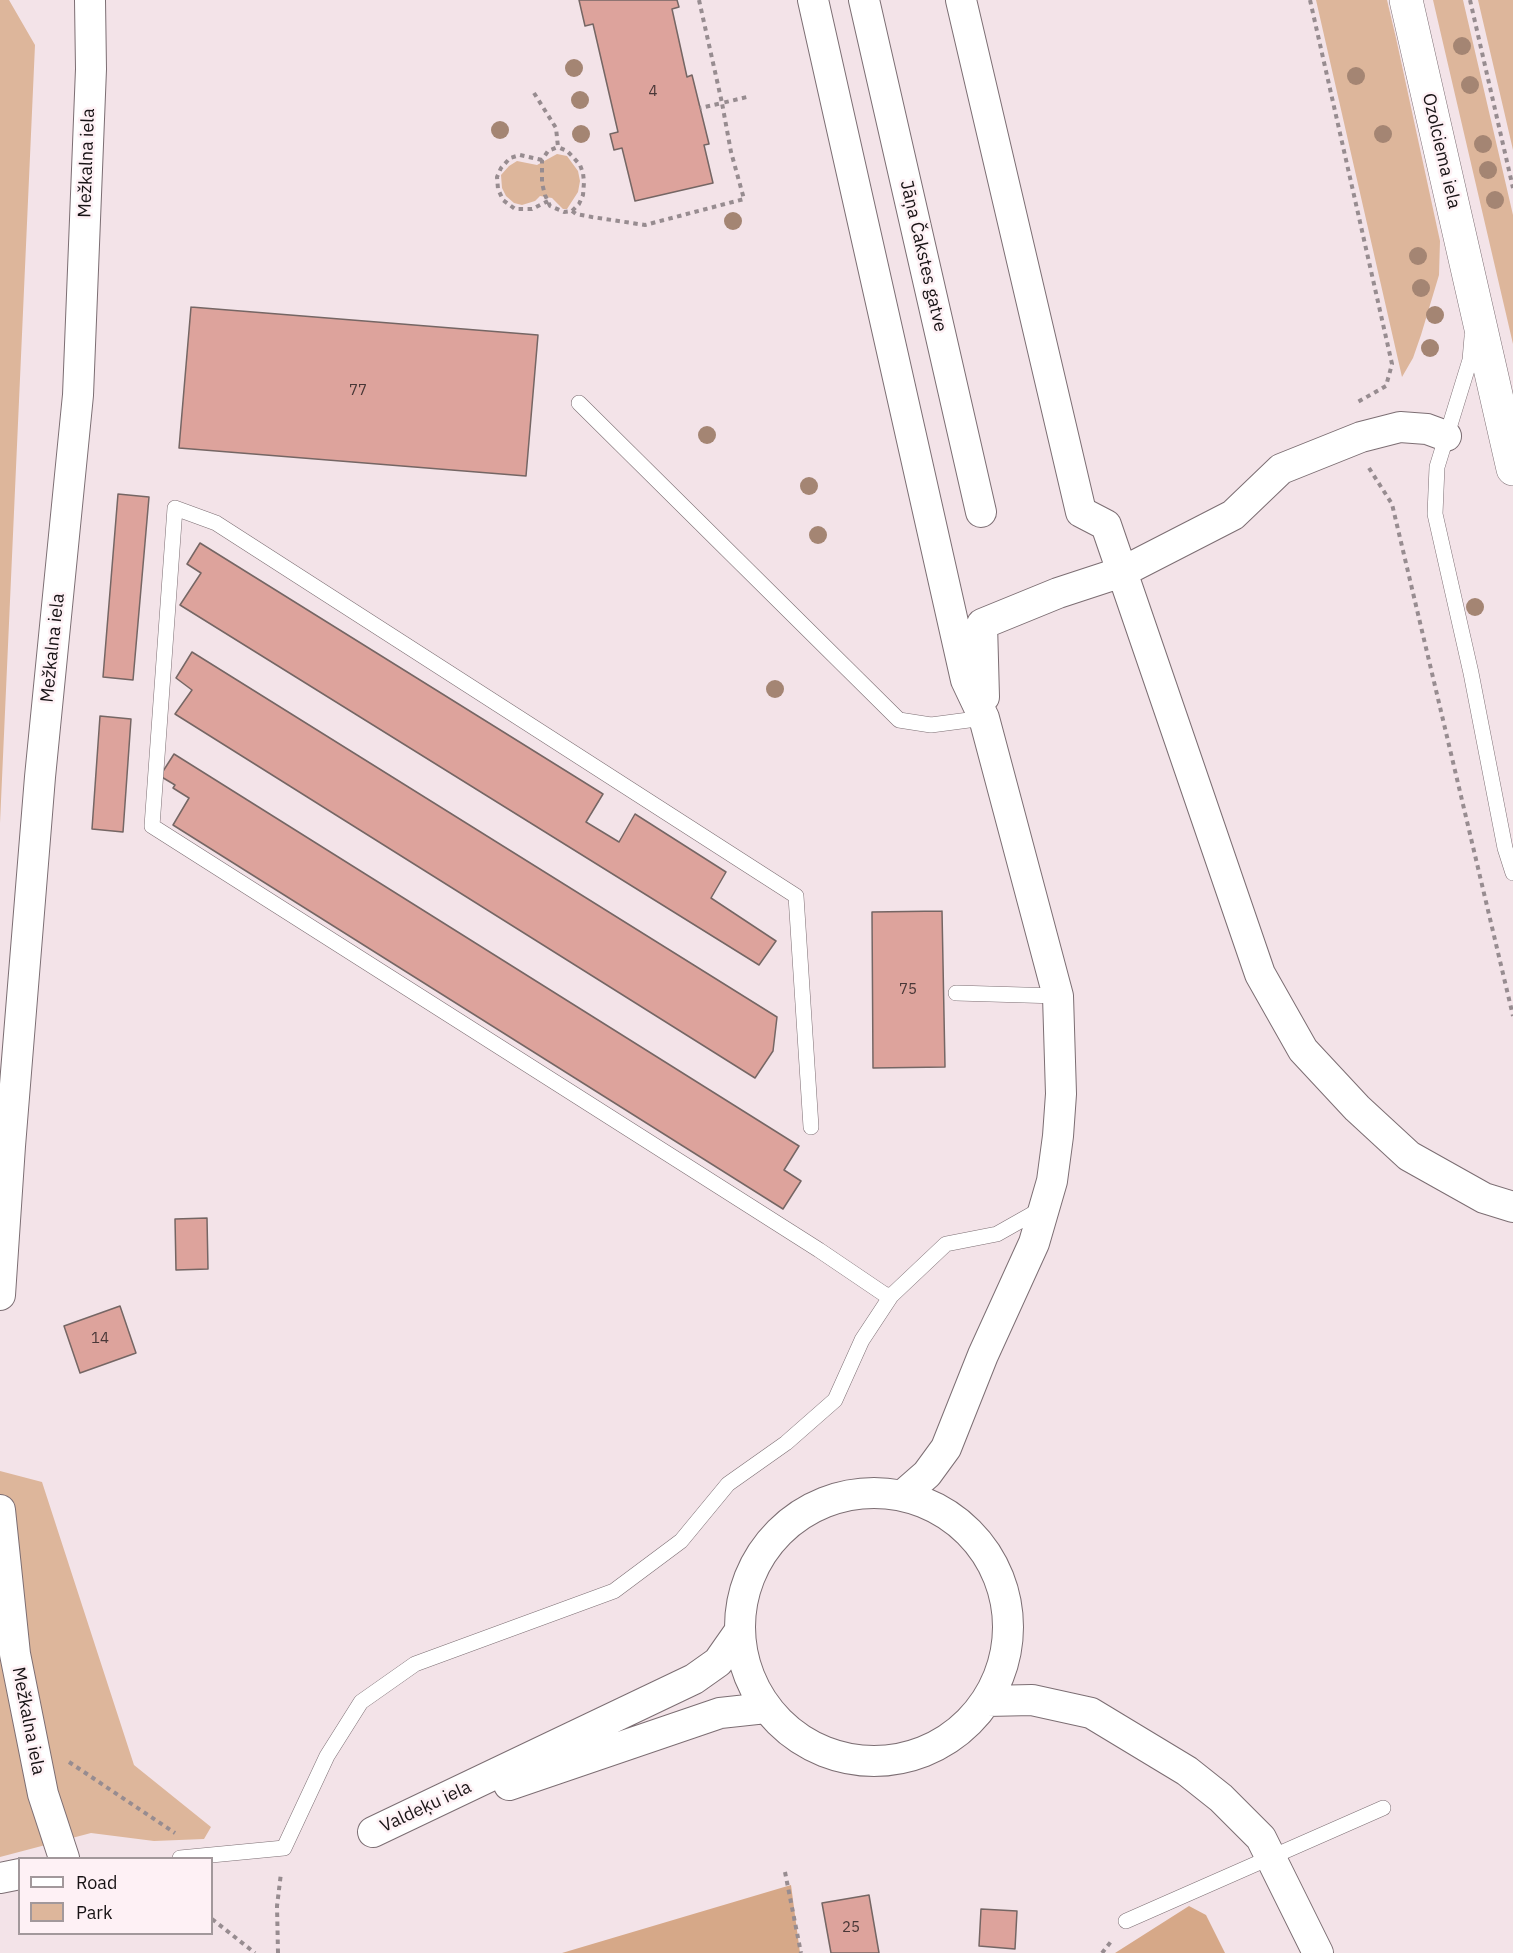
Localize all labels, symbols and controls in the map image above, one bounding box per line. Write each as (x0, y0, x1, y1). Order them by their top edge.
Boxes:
house number: 4 (649, 83, 657, 101)
street label: Ozolciema iela (1417, 91, 1465, 211)
street label: Mežkalna iela (74, 108, 100, 218)
street label: Jāņa Čakstes gatve (895, 178, 951, 334)
house number: 77 (349, 382, 367, 400)
street label: Mežkalna iela (37, 592, 69, 704)
house number: 75 (899, 981, 917, 999)
house number: 14 (91, 1330, 109, 1348)
street label: Mežkalna iela (7, 1665, 49, 1777)
street label: Valdeķu iela (377, 1777, 475, 1837)
legend (18, 1857, 213, 1935)
text: Road (76, 1871, 117, 1894)
text: Park (76, 1901, 112, 1924)
house number: 25 (842, 1919, 860, 1937)

